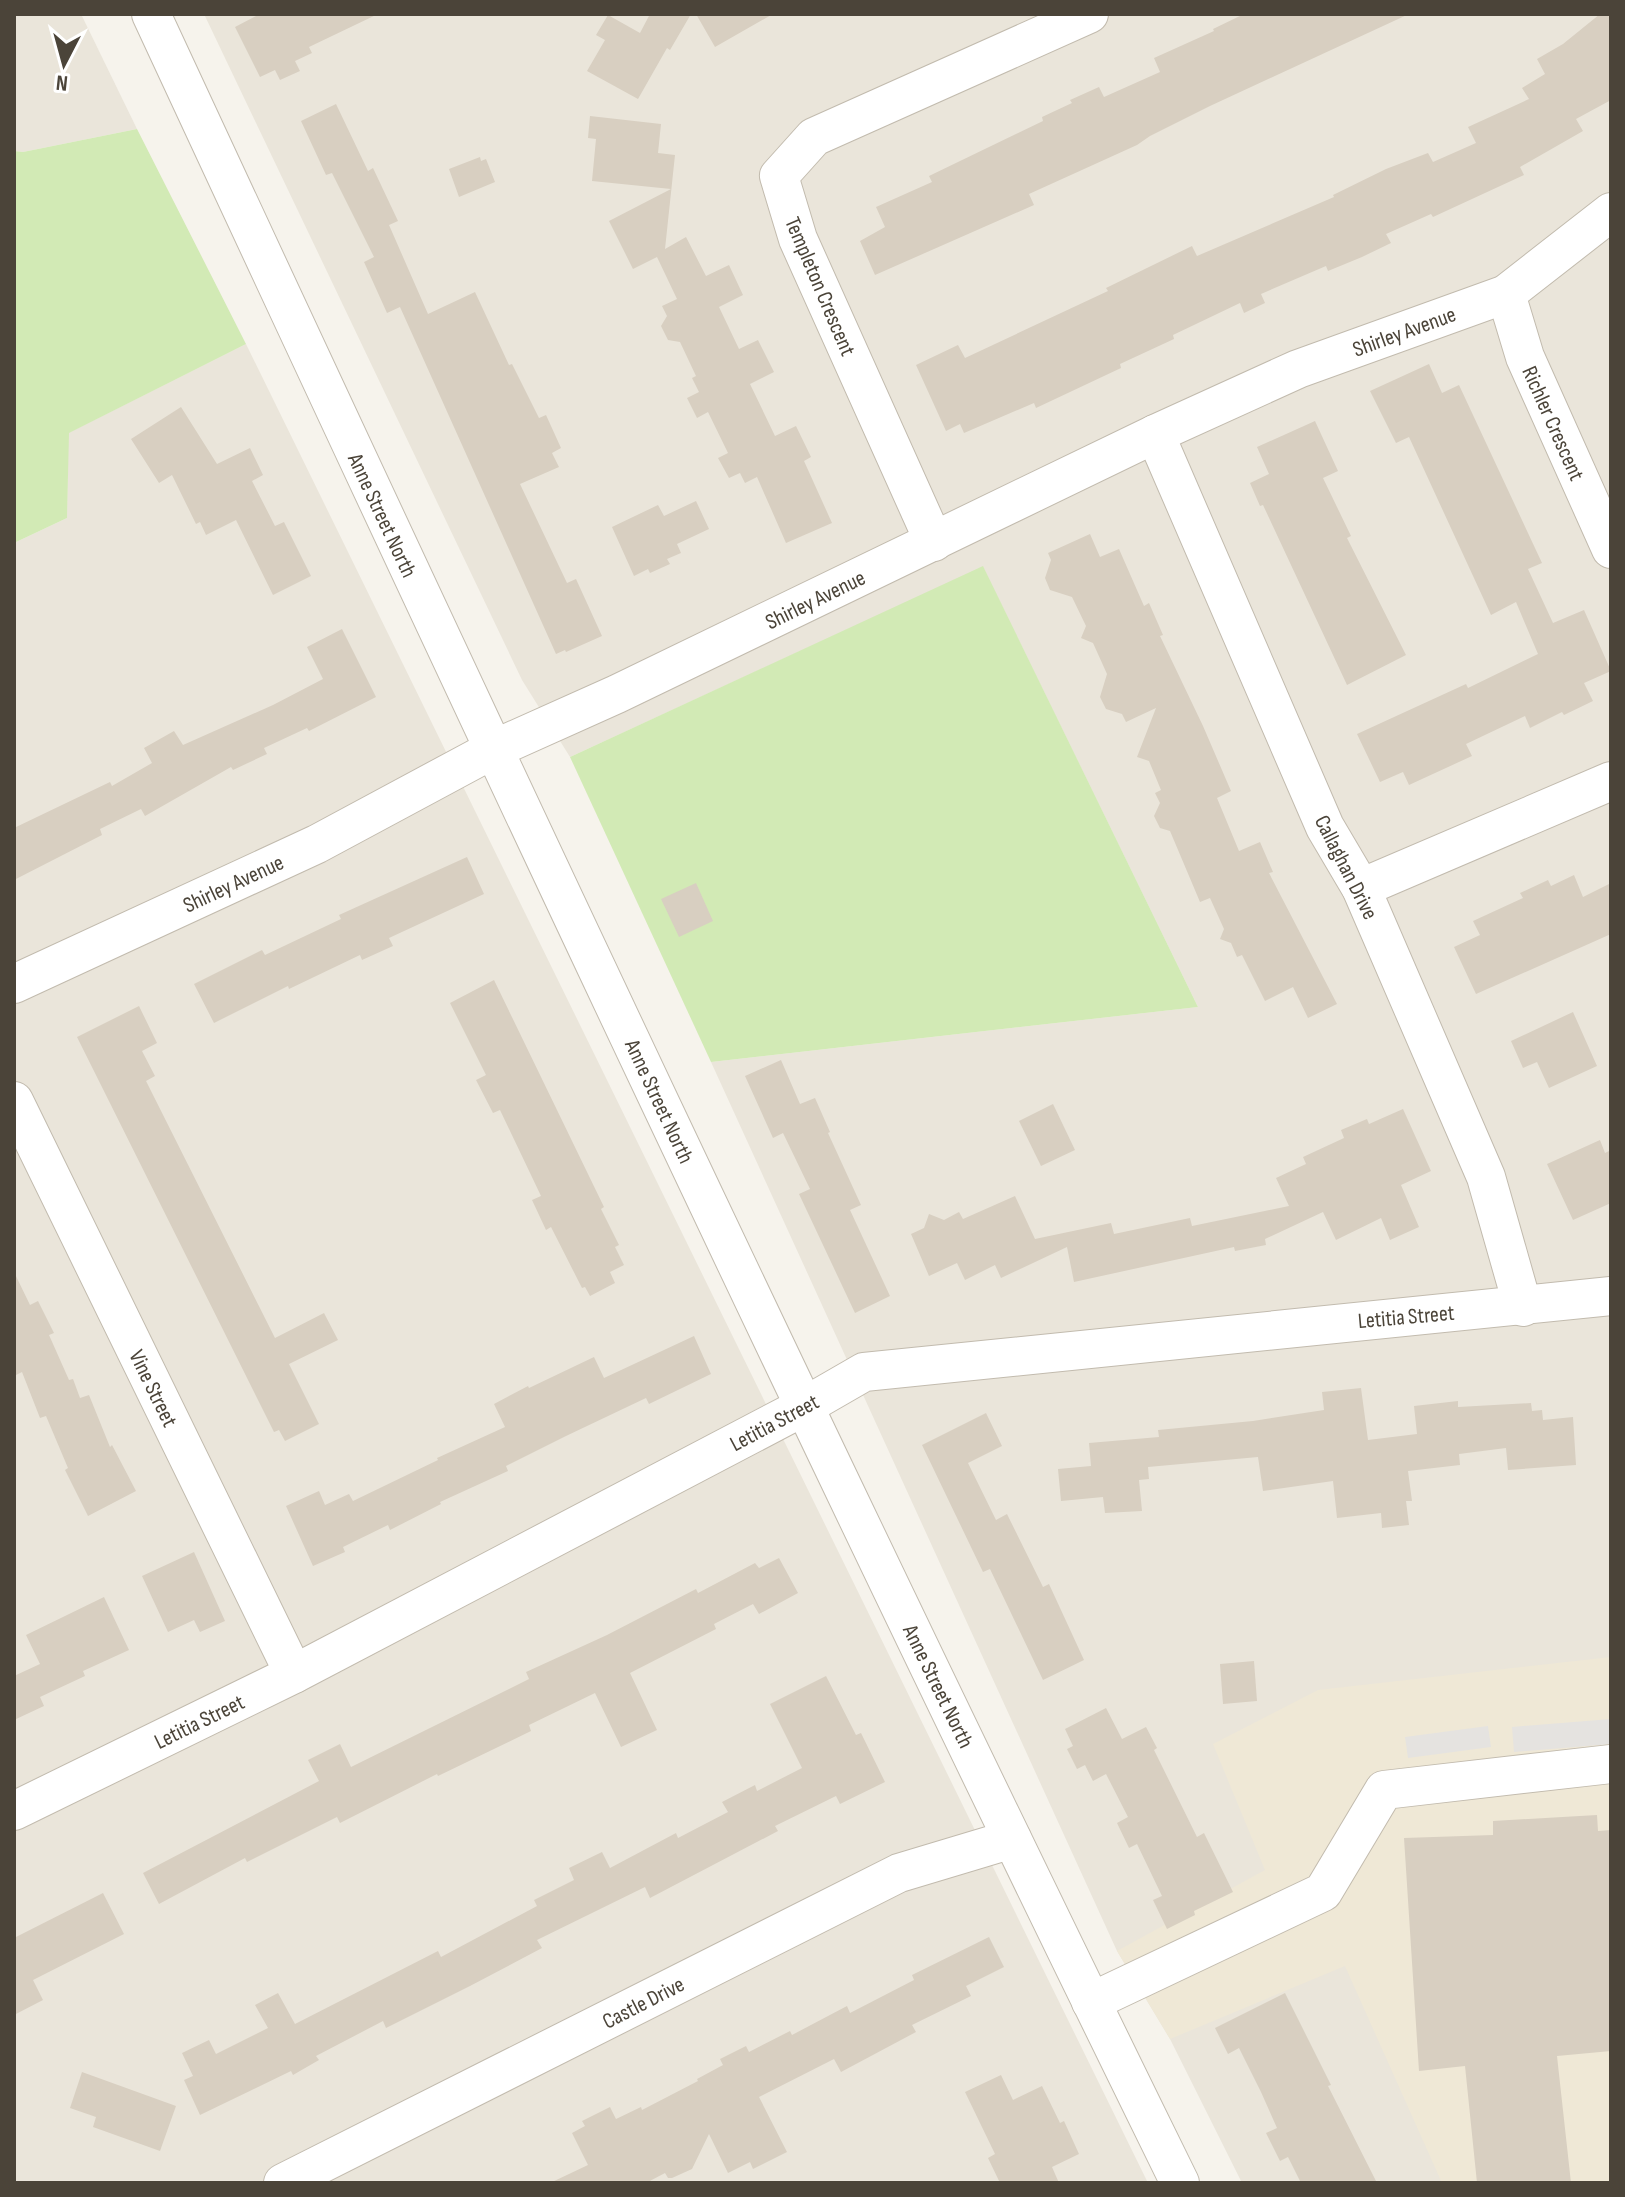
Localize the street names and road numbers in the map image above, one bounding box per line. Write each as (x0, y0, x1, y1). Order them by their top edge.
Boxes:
street label: Templeton Crescent (778, 213, 861, 360)
street label: Shirley Avenue (1349, 301, 1460, 364)
street label: Richler Crescent (1515, 362, 1590, 485)
street label: Anne Street North (341, 448, 422, 582)
street label: Shirley Avenue (761, 565, 870, 636)
street label: Callaghan Drive (1308, 811, 1383, 924)
street label: Shirley Avenue (179, 849, 288, 919)
street label: Anne Street North (618, 1034, 699, 1168)
street label: Letitia Street (1357, 1300, 1456, 1335)
street label: Vine Street (123, 1346, 183, 1432)
street label: Letitia Street (726, 1389, 824, 1458)
street label: Anne Street North (896, 1620, 979, 1753)
street label: Letitia Street (150, 1689, 249, 1756)
street label: Castle Drive (598, 1971, 689, 2035)

